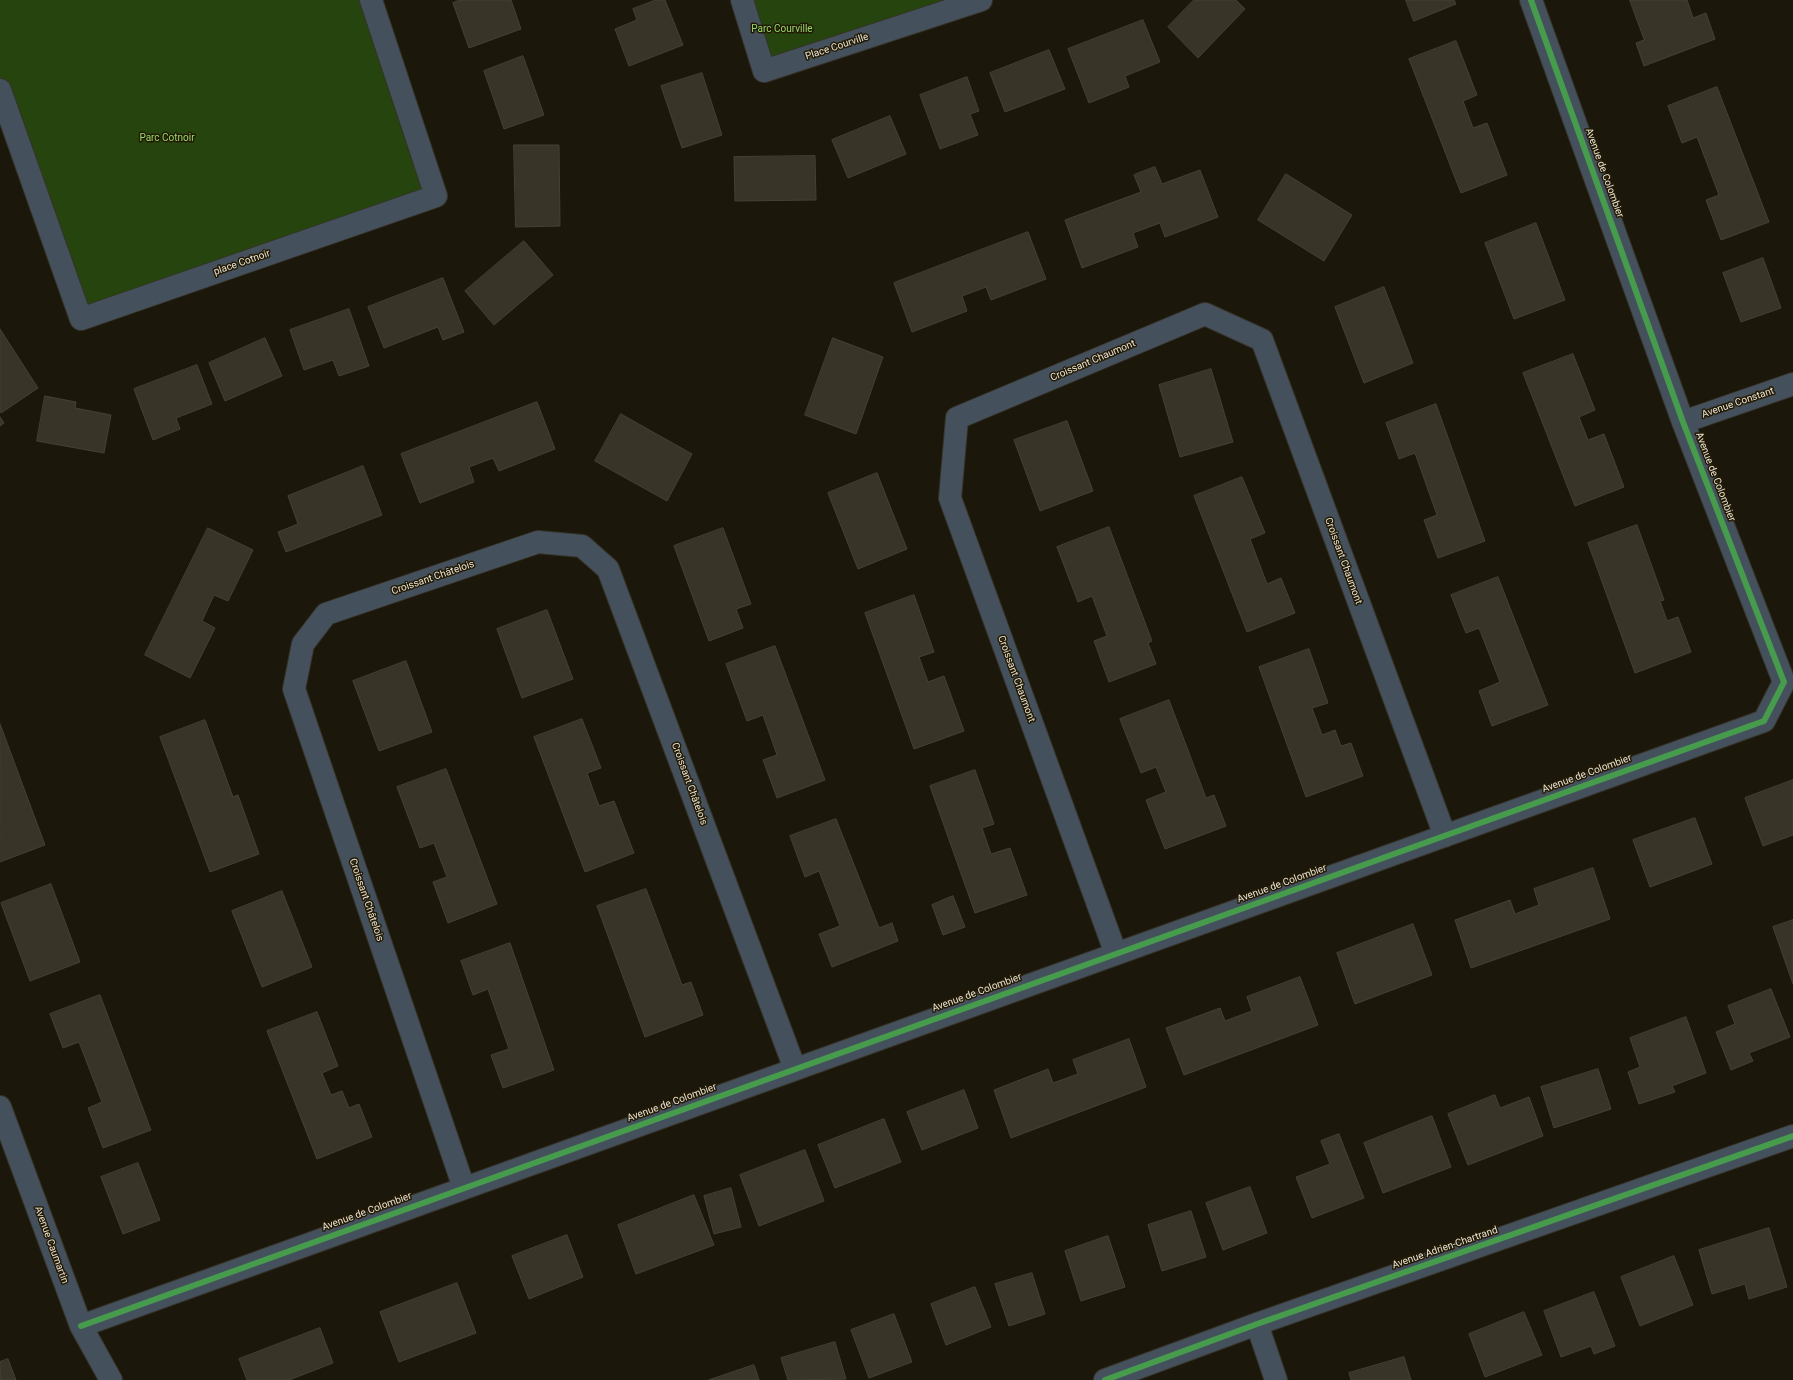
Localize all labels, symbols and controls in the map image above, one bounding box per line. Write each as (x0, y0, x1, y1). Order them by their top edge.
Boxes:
park label: Parc Courville (751, 23, 813, 35)
street label: Place Courville (804, 31, 870, 63)
street label: Avenue de Colombier (1582, 127, 1626, 219)
park label: Parc Cotnoir (139, 132, 195, 144)
street label: place Cotnoir (212, 248, 272, 278)
street label: Croissant Chaumont (1049, 338, 1137, 384)
street label: Avenue Constant (1700, 385, 1776, 421)
street label: Avenue de Colombier (1692, 431, 1738, 523)
street label: Croissant Chaumont (1322, 516, 1364, 606)
street label: Croissant Châtelois (390, 558, 476, 598)
street label: Croissant Chaumont (995, 634, 1037, 724)
street label: Croissant Châtelois (669, 741, 709, 827)
street label: Avenue de Colombier (1541, 752, 1633, 796)
street label: Croissant Châtelois (346, 857, 386, 943)
street label: Avenue de Colombier (1236, 862, 1328, 906)
street label: Avenue de Colombier (931, 971, 1023, 1015)
street label: Avenue de Colombier (626, 1081, 718, 1125)
street label: Avenue de Colombier (321, 1190, 413, 1234)
street label: Avenue Caumartin (31, 1205, 71, 1285)
street label: Avenue Adrien-Chartrand (1391, 1224, 1499, 1272)

